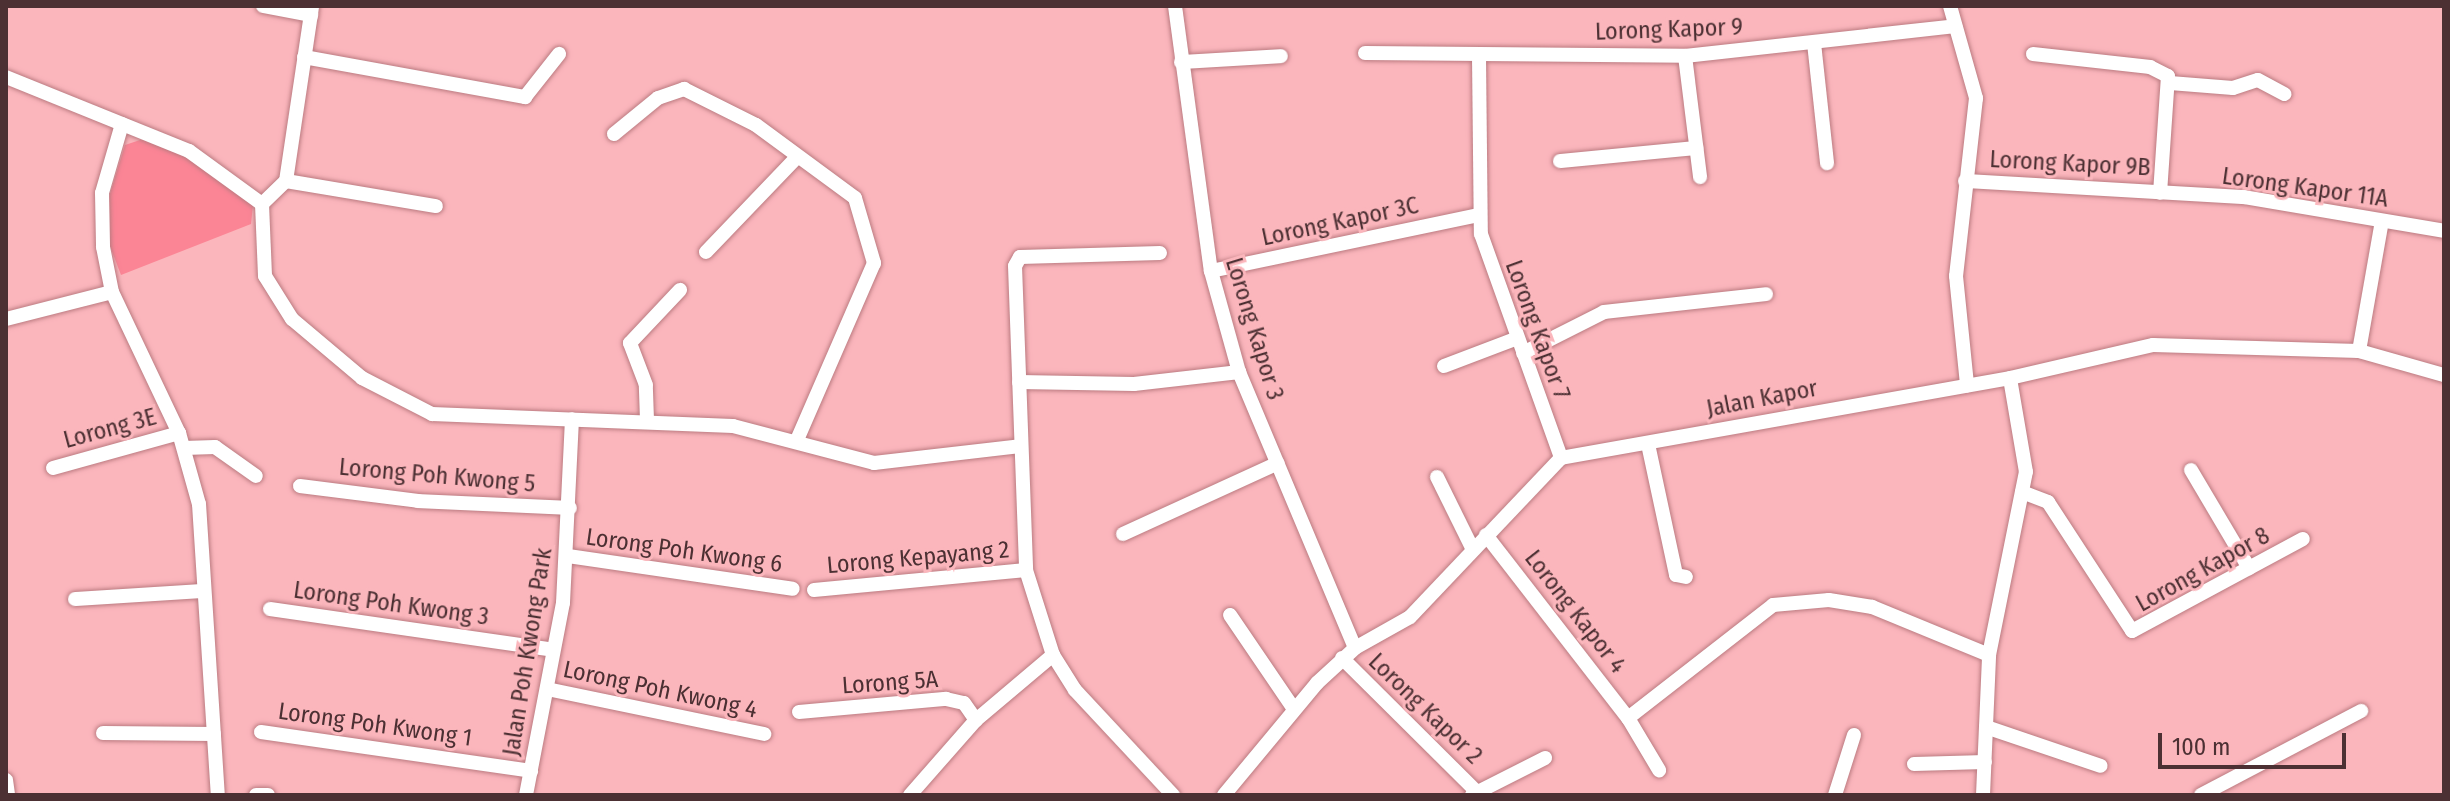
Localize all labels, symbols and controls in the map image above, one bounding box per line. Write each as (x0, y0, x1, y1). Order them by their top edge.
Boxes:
street label: Lorong Kapor 9 (1595, 13, 1743, 47)
street label: Lorong Kapor 9B (1989, 145, 2151, 183)
street label: Lorong Kapor 11A (2220, 162, 2390, 214)
street label: Lorong Kapor 3C (1259, 191, 1421, 253)
street label: Lorong Kapor 3 (1219, 254, 1289, 404)
street label: Lorong Kapor 7 (1498, 256, 1576, 404)
street label: Jalan Kapor (1704, 374, 1820, 424)
street label: Lorong 3E (61, 403, 159, 455)
street label: Lorong Poh Kwong 5 (338, 453, 536, 499)
street label: Lorong Kapor 8 (2131, 521, 2275, 619)
street label: Lorong Poh Kwong 6 (584, 523, 784, 579)
street label: Lorong Kepayang 2 (826, 536, 1010, 580)
street label: Lorong Kapor 4 (1518, 545, 1632, 679)
street label: Jalan Poh Kwong Park (497, 546, 559, 758)
street label: Lorong Poh Kwong 3 (292, 576, 490, 632)
street label: Lorong Kapor 2 (1362, 648, 1488, 770)
street label: Lorong Poh Kwong 4 (560, 655, 760, 725)
street label: Lorong 5A (841, 665, 939, 701)
street label: Lorong Poh Kwong 1 (276, 697, 474, 753)
scale bar (2162, 717, 2350, 767)
text: 100 m (2172, 733, 2230, 761)

